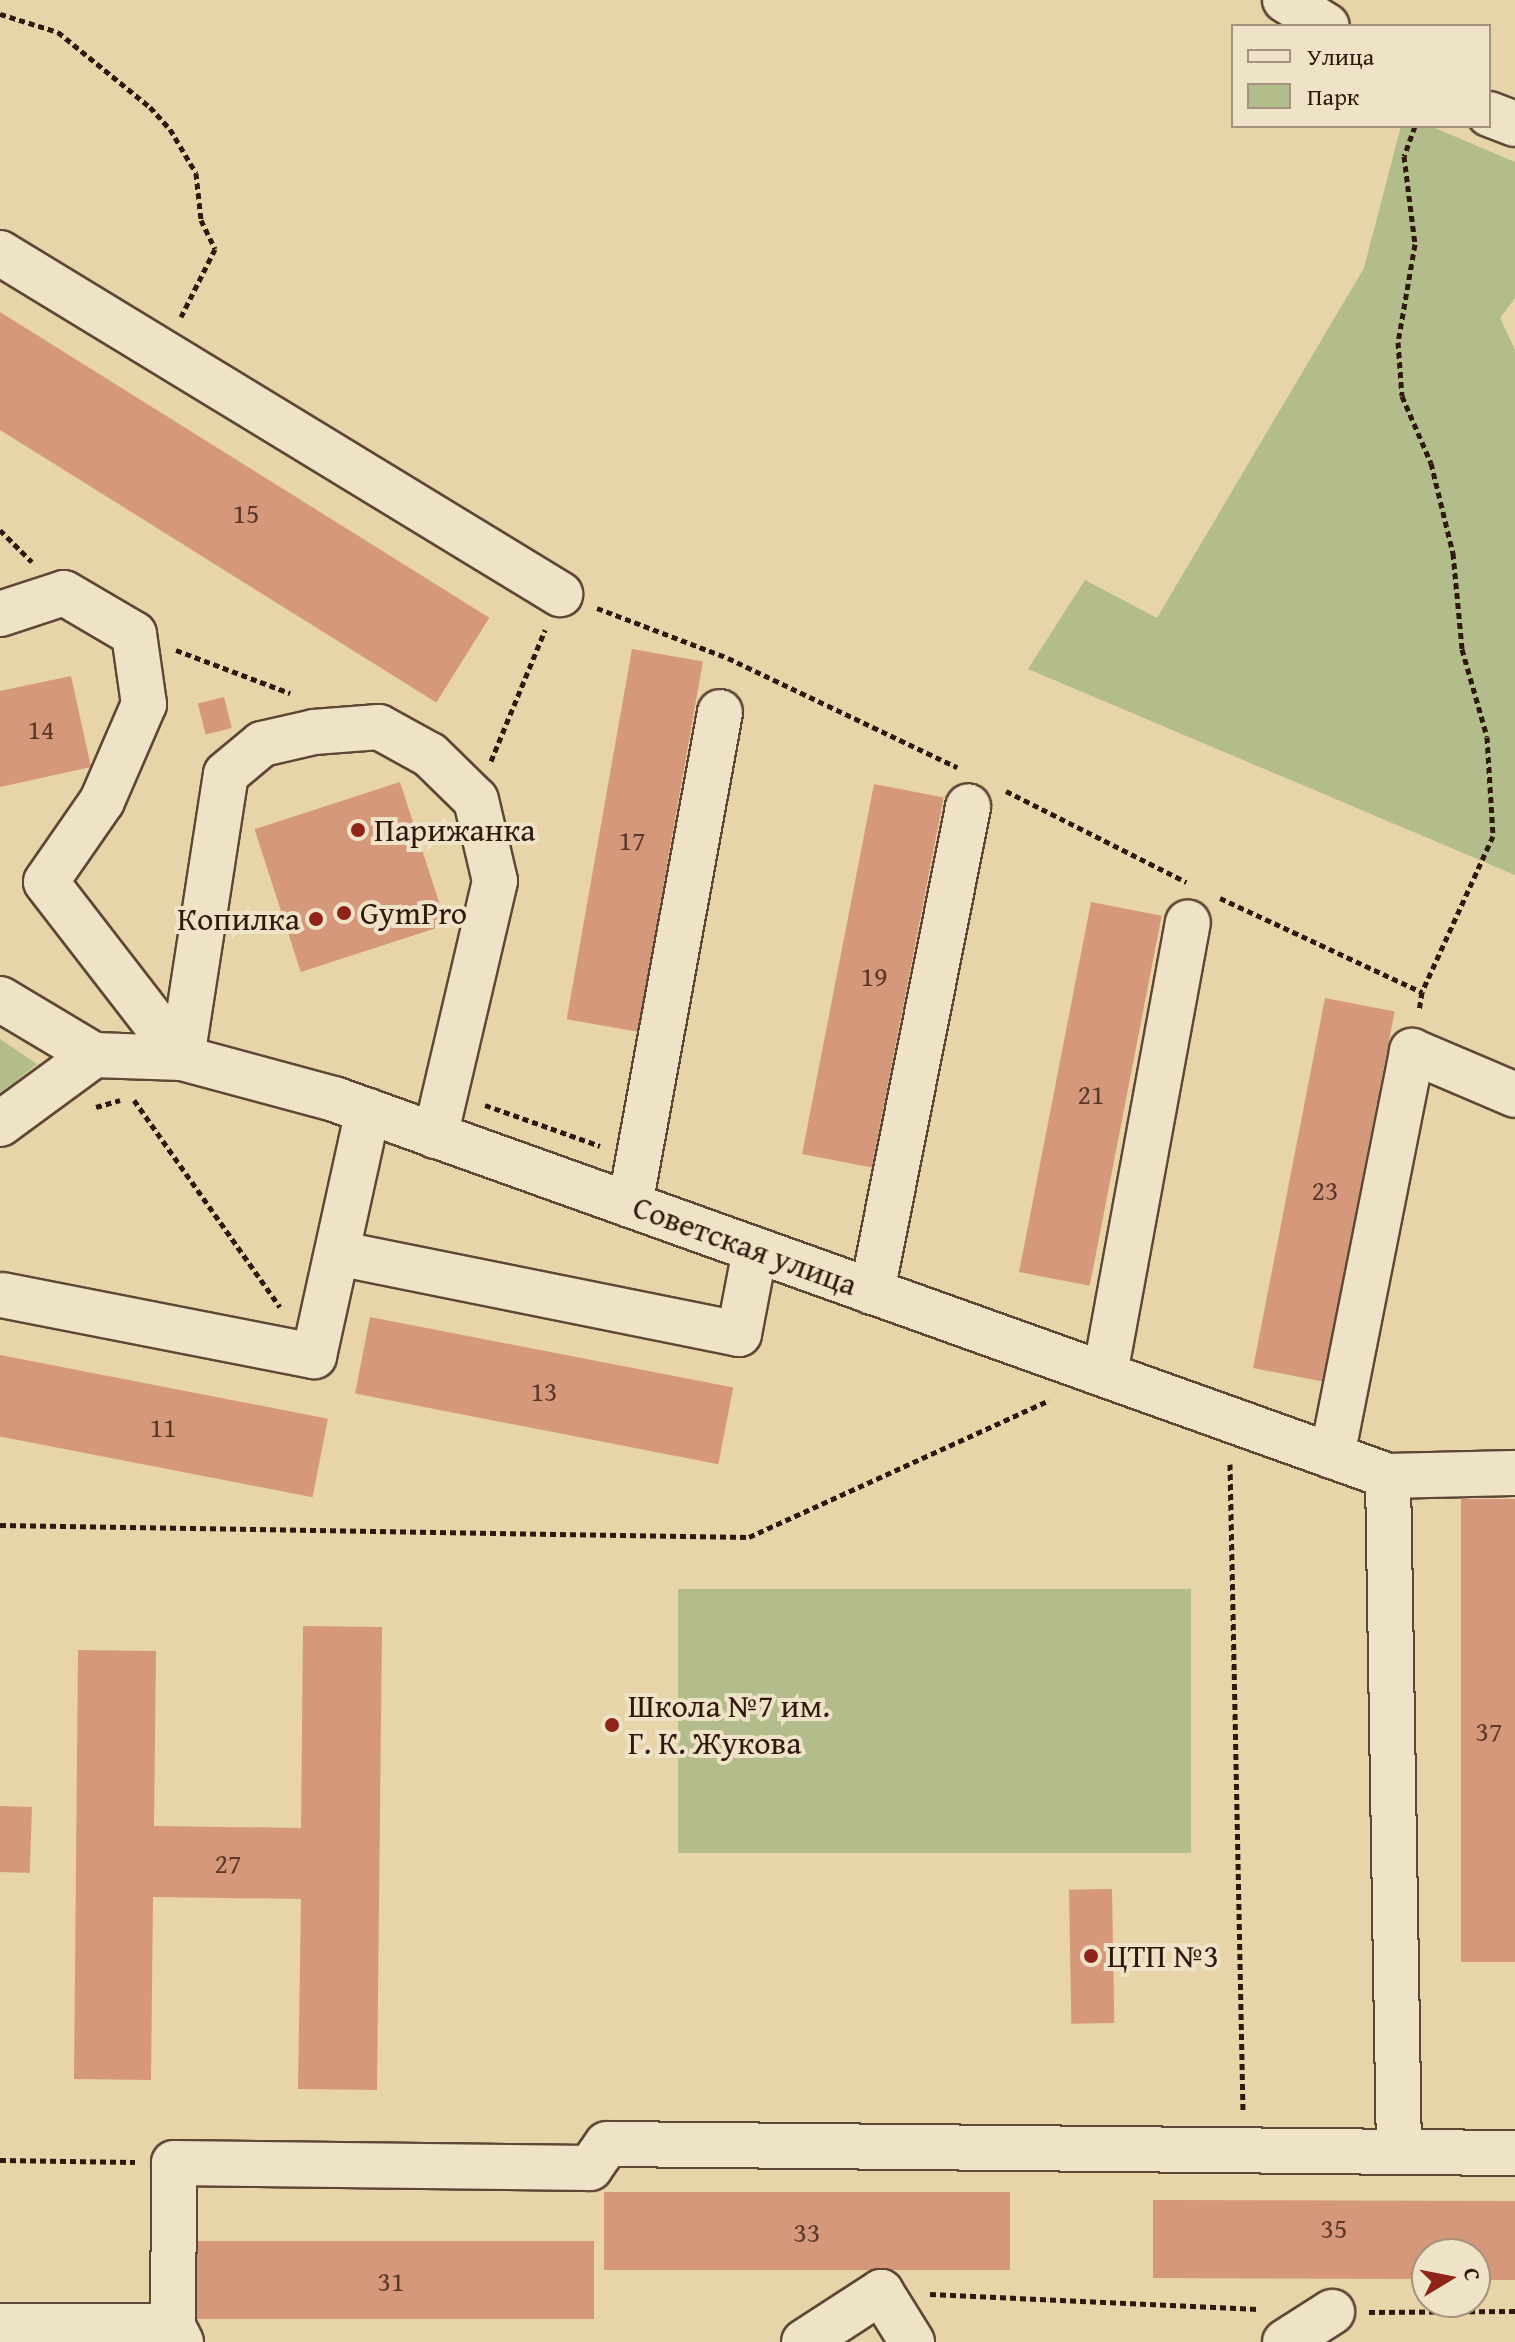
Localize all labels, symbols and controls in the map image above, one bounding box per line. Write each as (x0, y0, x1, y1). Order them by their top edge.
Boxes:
legend (1231, 24, 1491, 128)
text: Улица (1307, 39, 1374, 74)
text: Парк (1307, 79, 1359, 114)
house number: 15 (233, 496, 259, 530)
house number: 14 (28, 712, 54, 746)
place label: Парижанка (374, 811, 535, 849)
marker: Парижанка (349, 821, 367, 839)
house number: 17 (619, 823, 645, 857)
place label: GymPro (360, 894, 467, 932)
place label: Копилка (177, 900, 300, 938)
marker: GymPro (335, 904, 353, 922)
marker: Копилка (307, 910, 325, 928)
house number: 19 (861, 959, 887, 993)
house number: 21 (1078, 1077, 1104, 1111)
house number: 23 (1312, 1173, 1338, 1207)
street label: Советская улица (628, 1188, 862, 1304)
house number: 13 (531, 1374, 557, 1408)
house number: 11 (150, 1410, 176, 1444)
place label: Школа №7 им. Г. К. Жукова (628, 1688, 830, 1763)
house number: 37 (1476, 1714, 1502, 1748)
marker: Школа №7 им. Г. К. Жукова (603, 1716, 621, 1734)
house number: 27 (215, 1846, 241, 1880)
place label: ЦТП №3 (1107, 1937, 1219, 1975)
marker: ЦТП №3 (1082, 1947, 1100, 1965)
house number: 35 (1321, 2211, 1347, 2245)
house number: 33 (794, 2215, 820, 2249)
north arrow (1411, 2238, 1491, 2318)
house number: 31 (378, 2264, 404, 2298)
text: С (1456, 2265, 1490, 2283)

